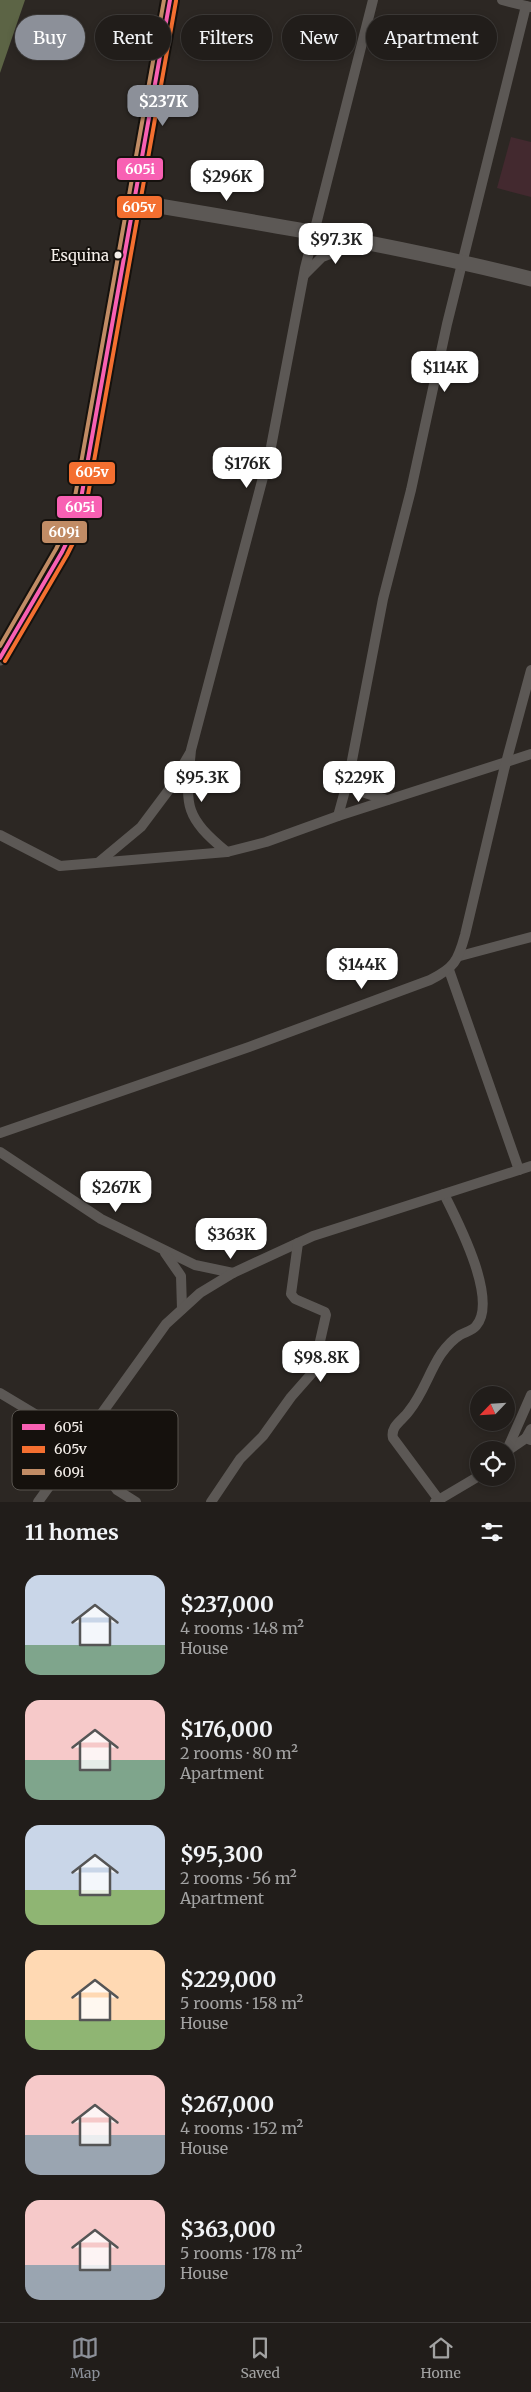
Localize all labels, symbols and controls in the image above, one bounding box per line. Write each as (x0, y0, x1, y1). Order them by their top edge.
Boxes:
chip: Buy (15, 15, 85, 60)
chip: Rent (95, 15, 171, 60)
chip: Filters (181, 15, 272, 60)
chip: New (282, 15, 356, 60)
chip: Apartment (366, 15, 497, 60)
pin: $237K (128, 84, 198, 127)
text: $237K (138, 91, 188, 111)
line badge: 605i (116, 157, 164, 181)
text: 605i (125, 160, 155, 178)
pin: $296K (192, 160, 262, 202)
text: $296K (202, 166, 252, 186)
line badge: 605v (116, 195, 163, 219)
text: 605v (122, 198, 157, 216)
pin: $97.3K (295, 222, 377, 265)
text: $97.3K (310, 229, 362, 249)
place label: Esquina (51, 246, 109, 265)
marker: Esquina (113, 250, 123, 260)
pin: $114K (410, 350, 480, 393)
text: $114K (422, 357, 468, 377)
pin: $176K (212, 446, 282, 489)
text: $176K (224, 453, 270, 473)
line badge: 605v (68, 461, 116, 485)
text: 605v (75, 463, 110, 481)
line badge: 605i (56, 495, 103, 519)
text: 605i (65, 498, 95, 516)
line badge: 609i (41, 520, 88, 544)
text: 609i (48, 523, 80, 541)
pin: $95.3K (161, 760, 243, 803)
pin: $229K (324, 760, 394, 803)
text: $95.3K (175, 767, 229, 787)
text: $229K (334, 767, 384, 787)
pin: $144K (327, 948, 397, 990)
text: $144K (338, 954, 386, 974)
pin: $267K (81, 1170, 151, 1213)
text: $267K (91, 1177, 141, 1197)
pin: $363K (196, 1218, 266, 1260)
text: $363K (207, 1224, 255, 1244)
pin: $98.8K (280, 1340, 362, 1383)
text: $98.8K (293, 1347, 349, 1367)
north arrow (470, 1386, 515, 1431)
map controls (470, 1386, 515, 1486)
legend (12, 1410, 178, 1490)
text: 605i (54, 1418, 84, 1436)
text: 605v (54, 1440, 88, 1458)
button: locate (470, 1441, 515, 1486)
text: 609i (54, 1463, 85, 1481)
icon: filters (478, 1518, 506, 1546)
text: 11 homes (25, 1519, 119, 1546)
text: $237,000 (180, 1591, 274, 1618)
icon: home (65, 1595, 125, 1655)
text: 4 rooms · 148 m² (180, 1618, 304, 1638)
text: House (180, 1638, 228, 1658)
text: $176,000 (180, 1716, 273, 1743)
icon: home (65, 1720, 125, 1780)
text: 2 rooms · 80 m² (180, 1743, 298, 1763)
text: Apartment (180, 1763, 264, 1783)
text: $95,300 (180, 1841, 263, 1868)
icon: home (65, 1845, 125, 1905)
text: 2 rooms · 56 m² (180, 1868, 297, 1888)
text: Apartment (180, 1888, 264, 1908)
text: $229,000 (180, 1966, 276, 1993)
icon: home (65, 1970, 125, 2030)
text: 5 rooms · 158 m² (180, 1993, 303, 2013)
text: House (180, 2013, 228, 2033)
text: $267,000 (180, 2091, 274, 2118)
icon: home (65, 2095, 125, 2155)
text: 4 rooms · 152 m² (180, 2118, 303, 2138)
text: House (180, 2138, 228, 2158)
text: $363,000 (180, 2216, 276, 2243)
icon: home (65, 2220, 125, 2280)
text: 5 rooms · 178 m² (180, 2243, 302, 2263)
text: House (180, 2263, 228, 2283)
tab: Map (70, 2334, 100, 2382)
tab: Saved (240, 2334, 280, 2382)
tab: Home (420, 2334, 461, 2382)

